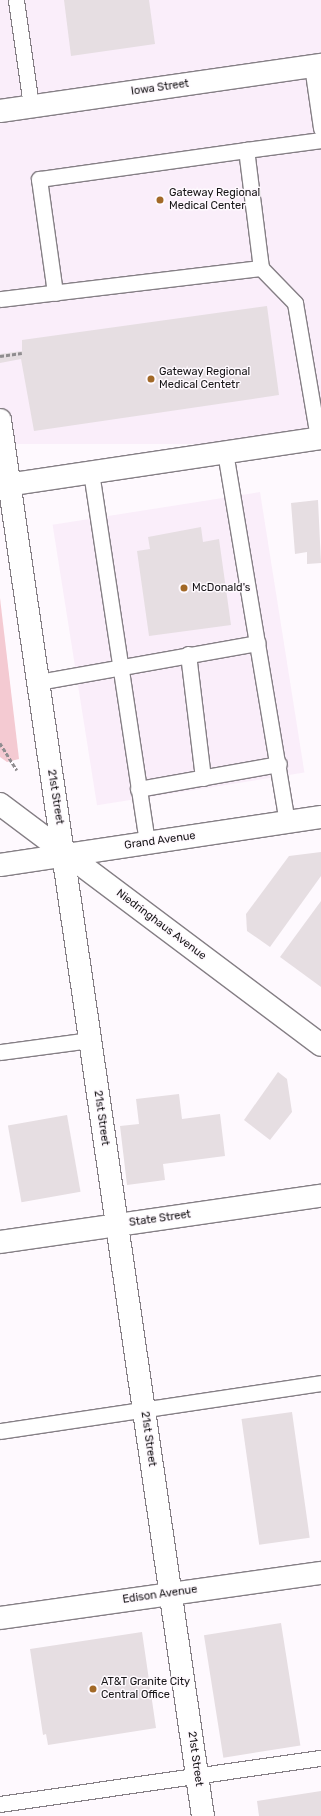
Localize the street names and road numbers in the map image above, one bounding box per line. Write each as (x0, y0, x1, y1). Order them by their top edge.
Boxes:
street label: Iowa Street (130, 77, 190, 99)
street label: 21st Street (44, 769, 66, 825)
street label: Grand Avenue (123, 829, 197, 853)
street label: Niedringhaus Avenue (113, 887, 209, 963)
street label: 21st Street (91, 1090, 111, 1146)
street label: State Street (128, 1208, 192, 1230)
street label: 21st Street (138, 1411, 158, 1467)
street label: Edison Avenue (122, 1583, 198, 1607)
street label: 21st Street (185, 1731, 205, 1787)

